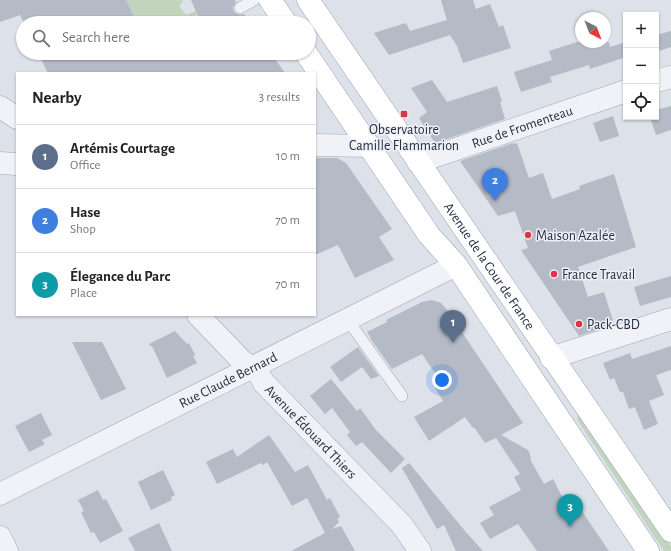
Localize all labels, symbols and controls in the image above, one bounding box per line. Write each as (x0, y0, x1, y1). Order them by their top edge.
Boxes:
north arrow (575, 12, 611, 48)
map controls (623, 12, 659, 120)
button: + (623, 12, 659, 48)
search box (16, 16, 316, 60)
icon: search (30, 27, 52, 49)
text: Search here (62, 30, 130, 45)
button: − (623, 48, 659, 84)
button: locate (623, 84, 659, 120)
text: Nearby (32, 89, 82, 106)
text: 3 results (259, 91, 300, 104)
street label: Rue de Fromenteau (470, 104, 575, 151)
marker: Observatoire Camille Flammarion (399, 109, 409, 119)
place label: Observatoire Camille Flammarion (349, 123, 459, 153)
text: Artémis Courtage (70, 141, 175, 156)
text: 1 (43, 150, 47, 163)
text: 10 m (276, 150, 300, 163)
text: Office (70, 159, 100, 172)
pin: 2 (482, 168, 508, 201)
street label: Avenue de la Cour de France (441, 200, 537, 333)
text: Hase (70, 205, 100, 220)
text: 2 (42, 214, 48, 227)
text: 70 m (275, 214, 300, 227)
text: Shop (70, 223, 96, 236)
place label: Maison Azalée (536, 229, 615, 243)
marker: Maison Azalée (523, 230, 533, 240)
place label: France Travail (562, 268, 635, 282)
text: Élegance du Parc (70, 269, 170, 284)
marker: France Travail (549, 269, 559, 279)
text: 3 (42, 278, 48, 291)
text: 70 m (275, 278, 300, 291)
text: Place (70, 287, 97, 300)
pin: 1 (440, 310, 466, 343)
place label: Pack-CBD (587, 318, 640, 332)
marker: Pack-CBD (574, 319, 584, 329)
street label: Rue Claude Bernard (177, 350, 280, 411)
your location (432, 370, 452, 390)
street label: Avenue Édouard Thiers (262, 383, 359, 482)
pin: 3 (557, 494, 583, 527)

